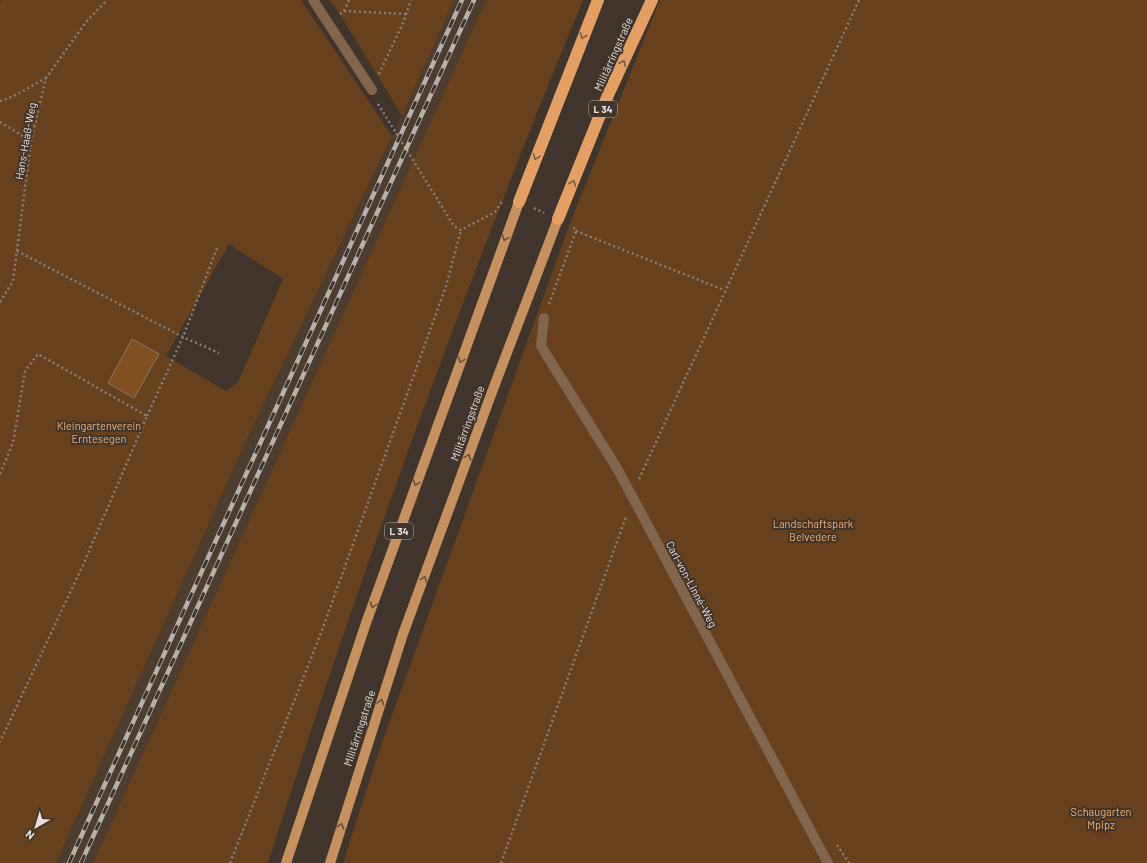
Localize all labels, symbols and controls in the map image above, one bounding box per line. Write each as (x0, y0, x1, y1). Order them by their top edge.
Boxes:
street label: Militärringstraße (591, 15, 635, 93)
one-way arrow (580, 33, 588, 40)
one-way arrow (618, 59, 626, 67)
street label: Hans-Haaß-Weg (12, 101, 38, 181)
road number: L 34 (589, 101, 617, 117)
one-way arrow (532, 154, 540, 161)
one-way arrow (568, 179, 576, 186)
one-way arrow (502, 235, 510, 242)
one-way arrow (457, 357, 465, 364)
street label: Militärringstraße (447, 384, 487, 462)
park label: Kleingartenverein Erntesegen (57, 419, 141, 445)
one-way arrow (463, 454, 472, 461)
one-way arrow (413, 479, 421, 486)
park label: Landschaftspark Belvedere (773, 517, 854, 543)
road number: L 34 (385, 523, 413, 539)
street label: Carl-von-Linné-Weg (664, 539, 720, 630)
one-way arrow (419, 576, 427, 583)
one-way arrow (369, 601, 377, 608)
street label: Militärringstraße (341, 688, 377, 768)
one-way arrow (376, 699, 385, 706)
park label: Schaugarten Mpipz (1071, 805, 1132, 831)
north arrow (16, 807, 56, 847)
one-way arrow (336, 822, 345, 829)
text: N (23, 828, 36, 843)

